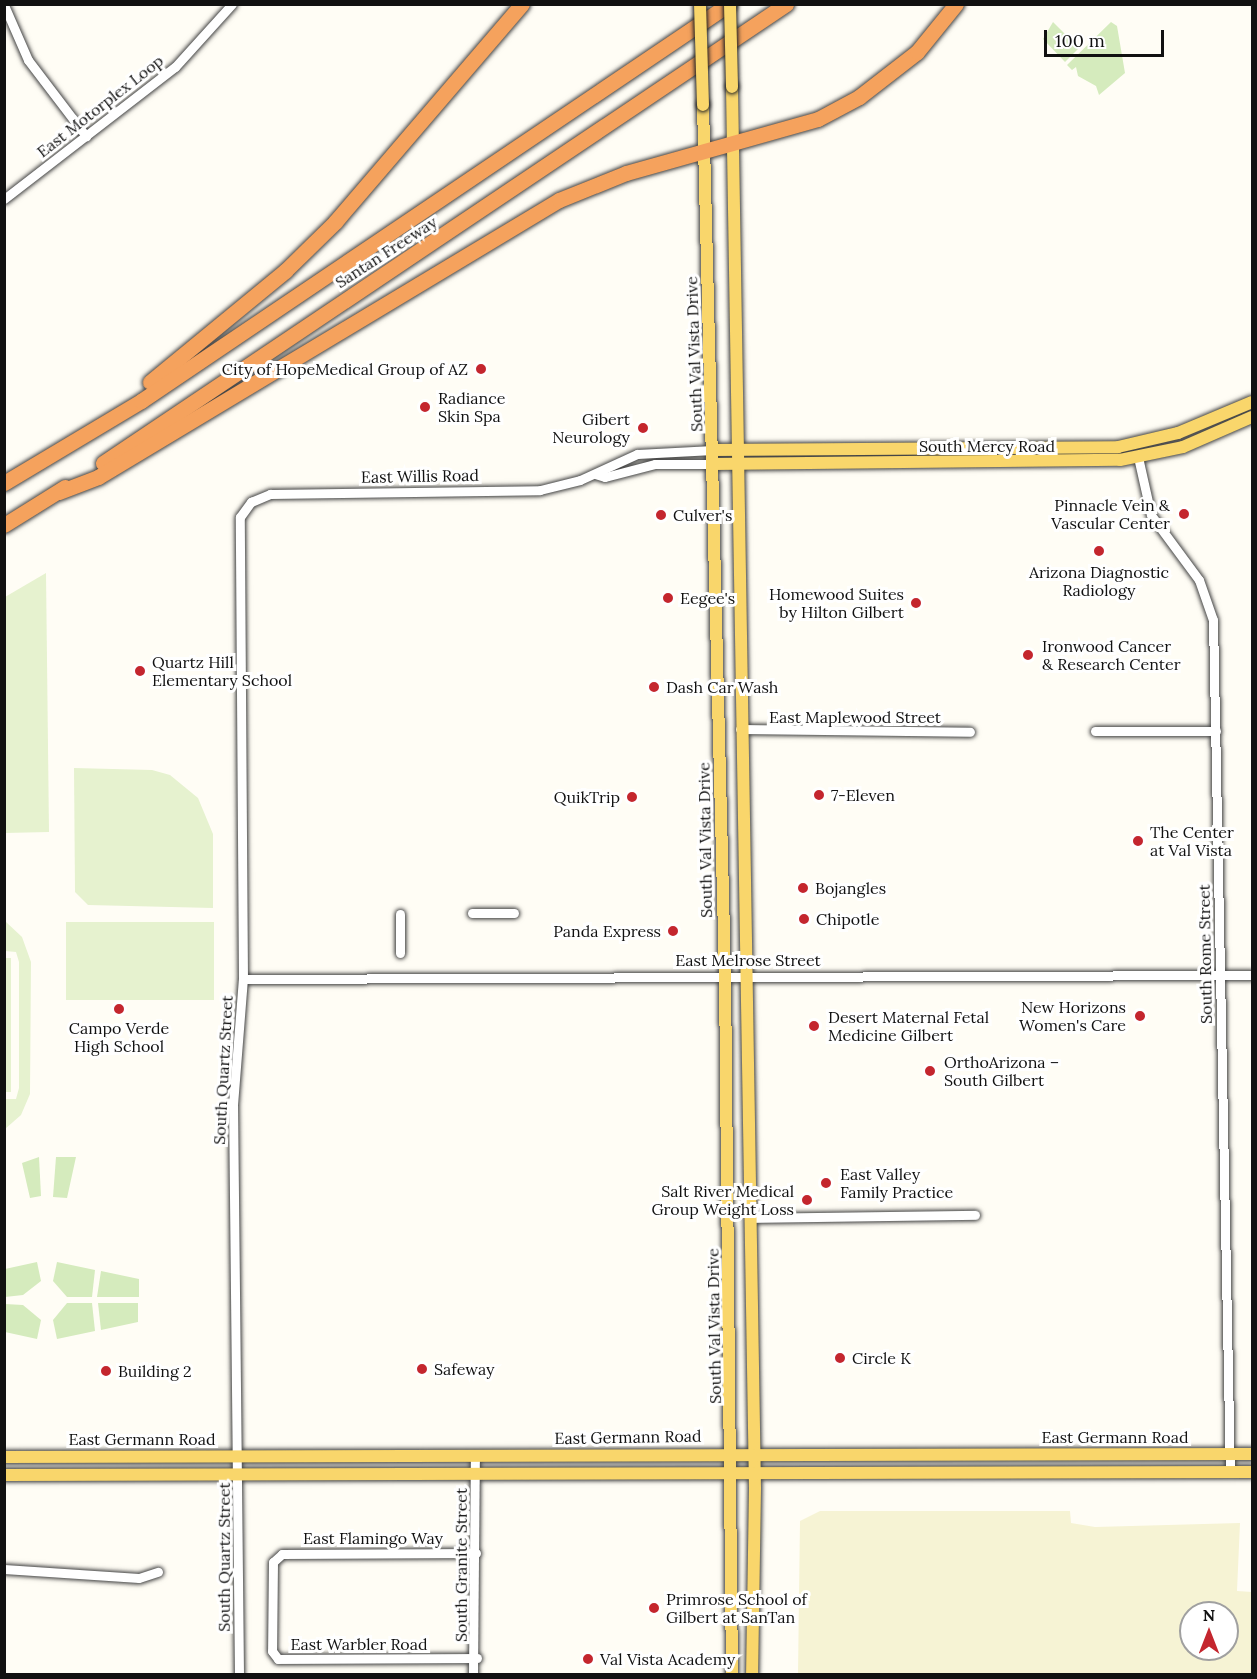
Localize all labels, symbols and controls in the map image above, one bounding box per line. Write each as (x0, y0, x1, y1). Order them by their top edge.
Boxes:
scale bar (1047, 18, 1167, 56)
text: 100 m (1055, 29, 1105, 52)
street label: East Motorplex Loop (33, 51, 167, 161)
street label: Santan Freeway (332, 212, 440, 292)
street label: South Val Vista Drive (682, 276, 706, 432)
place label: City of HopeMedical Group of AZ (222, 359, 468, 379)
marker: City of HopeMedical Group of AZ (472, 360, 490, 378)
place label: Radiance Skin Spa (438, 388, 505, 426)
marker: Radiance Skin Spa (416, 398, 434, 416)
place label: Gibert Neurology (552, 409, 630, 447)
marker: Gibert Neurology (634, 419, 652, 437)
street label: South Mercy Road (919, 436, 1055, 456)
street label: East Willis Road (361, 465, 479, 487)
place label: Pinnacle Vein & Vascular Center (1051, 495, 1170, 533)
place label: Culver's (673, 505, 732, 525)
marker: Pinnacle Vein & Vascular Center (1175, 505, 1193, 523)
marker: Culver's (654, 508, 668, 522)
marker: Arizona Diagnostic Radiology (1090, 542, 1108, 560)
place label: Arizona Diagnostic Radiology (1029, 562, 1169, 600)
place label: Homewood Suites by Hilton Gilbert (769, 584, 904, 622)
place label: Eegee's (680, 588, 735, 608)
marker: Eegee's (661, 591, 675, 605)
marker: Homewood Suites by Hilton Gilbert (909, 596, 923, 610)
place label: Ironwood Cancer & Research Center (1042, 636, 1181, 674)
marker: Ironwood Cancer & Research Center (1019, 646, 1037, 664)
place label: Quartz Hill Elementary School (152, 652, 292, 690)
marker: Quartz Hill Elementary School (133, 664, 147, 678)
place label: Dash Car Wash (666, 677, 778, 697)
marker: Dash Car Wash (647, 680, 661, 694)
street label: East Maplewood Street (769, 707, 941, 727)
street label: South Val Vista Drive (694, 762, 716, 918)
place label: 7-Eleven (831, 785, 895, 805)
place label: QuikTrip (554, 787, 620, 807)
marker: 7-Eleven (812, 788, 826, 802)
marker: QuikTrip (625, 790, 639, 804)
place label: The Center at Val Vista (1150, 822, 1234, 860)
marker: The Center at Val Vista (1131, 834, 1145, 848)
place label: Bojangles (815, 878, 886, 898)
marker: Bojangles (796, 881, 810, 895)
street label: South Rome Street (1194, 884, 1216, 1024)
place label: Chipotle (816, 909, 879, 929)
marker: Chipotle (797, 912, 811, 926)
place label: Panda Express (553, 921, 661, 941)
marker: Panda Express (666, 924, 680, 938)
street label: East Melrose Street (675, 950, 821, 970)
street label: South Quartz Street (210, 995, 236, 1145)
place label: New Horizons Women's Care (1019, 997, 1126, 1035)
marker: Campo Verde High School (112, 1002, 126, 1016)
place label: Desert Maternal Fetal Medicine Gilbert (828, 1007, 989, 1045)
marker: New Horizons Women's Care (1131, 1007, 1149, 1025)
marker: Desert Maternal Fetal Medicine Gilbert (805, 1017, 823, 1035)
place label: Campo Verde High School (69, 1018, 169, 1056)
place label: OrthoArizona – South Gilbert (944, 1052, 1059, 1090)
marker: OrthoArizona – South Gilbert (921, 1062, 939, 1080)
place label: East Valley Family Practice (840, 1164, 953, 1202)
marker: East Valley Family Practice (817, 1174, 835, 1192)
place label: Salt River Medical Group Weight Loss (651, 1181, 794, 1219)
marker: Salt River Medical Group Weight Loss (798, 1191, 816, 1209)
street label: South Val Vista Drive (703, 1248, 725, 1404)
place label: Circle K (852, 1348, 911, 1368)
marker: Circle K (833, 1351, 847, 1365)
place label: Safeway (434, 1359, 494, 1379)
place label: Building 2 (118, 1361, 192, 1381)
marker: Safeway (415, 1362, 429, 1376)
marker: Building 2 (99, 1364, 113, 1378)
street label: East Germann Road (554, 1426, 702, 1448)
street label: East Germann Road (1041, 1427, 1189, 1447)
street label: East Germann Road (68, 1429, 216, 1449)
street label: South Quartz Street (214, 1482, 234, 1632)
street label: South Granite Street (451, 1488, 471, 1642)
street label: East Flamingo Way (303, 1528, 443, 1548)
place label: Primrose School of Gilbert at SanTan (666, 1589, 807, 1627)
marker: Primrose School of Gilbert at SanTan (647, 1601, 661, 1615)
north arrow (1179, 1601, 1239, 1661)
text: N (1203, 1605, 1215, 1625)
street label: East Warbler Road (290, 1634, 428, 1654)
place label: Val Vista Academy (600, 1649, 735, 1669)
marker: Val Vista Academy (581, 1652, 595, 1666)

